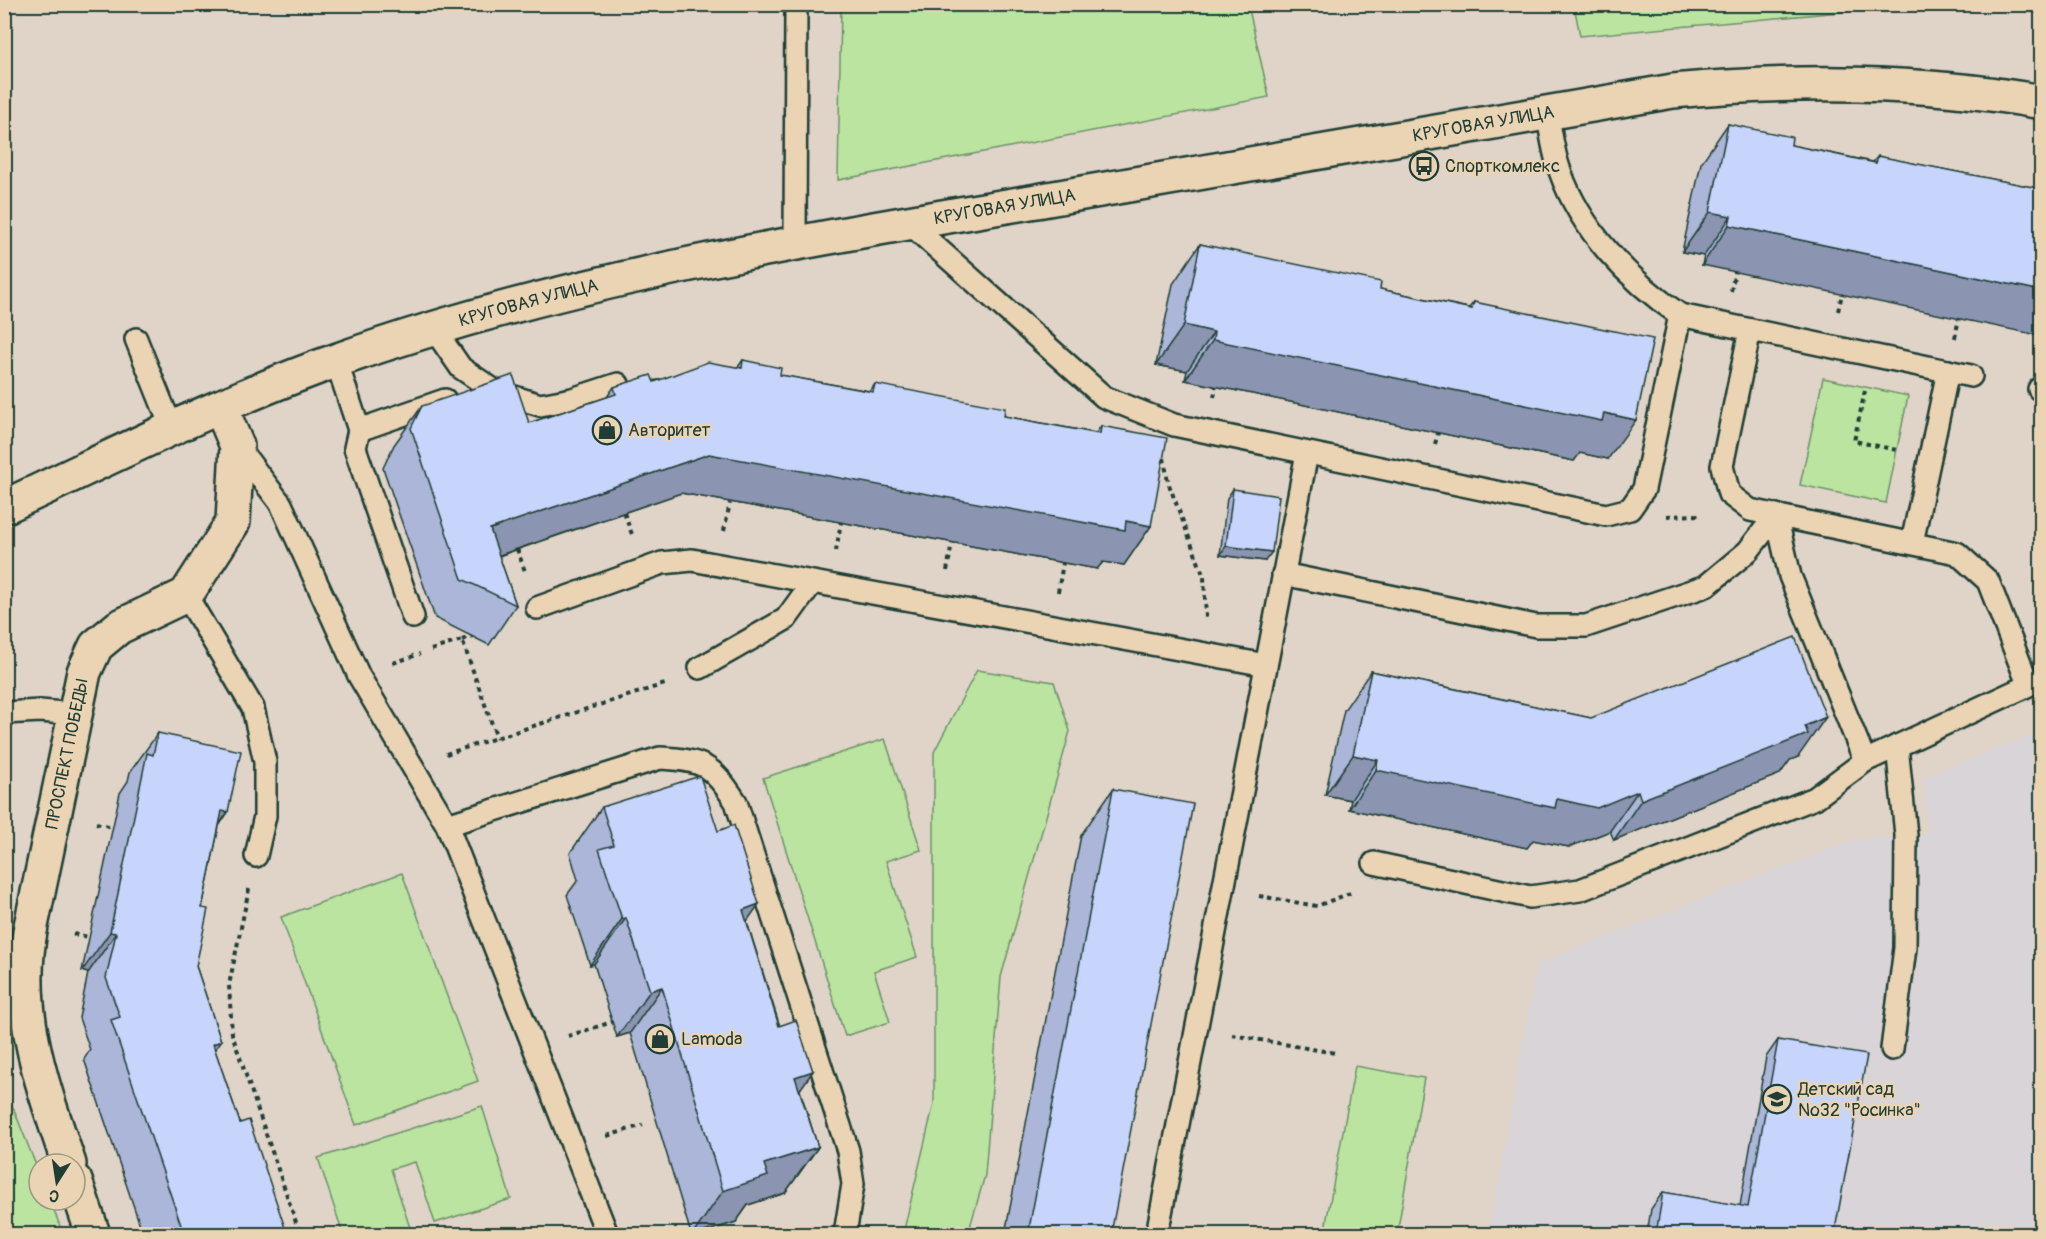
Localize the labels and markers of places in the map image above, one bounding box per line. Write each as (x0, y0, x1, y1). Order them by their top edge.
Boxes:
bus stop icon: Спорткомлекс (1408, 150, 1440, 182)
place label: Спорткомлекс (1445, 155, 1560, 178)
shop icon: Авторитет (591, 414, 623, 446)
place label: Авторитет (628, 419, 711, 442)
shop icon: Lamoda (644, 1023, 676, 1055)
place label: Lamoda (681, 1028, 742, 1051)
place label: Детский сад №32 "Росинка" (1797, 1078, 1921, 1122)
school or university icon: Детский сад №32 "Росинка" (1761, 1083, 1793, 1115)

